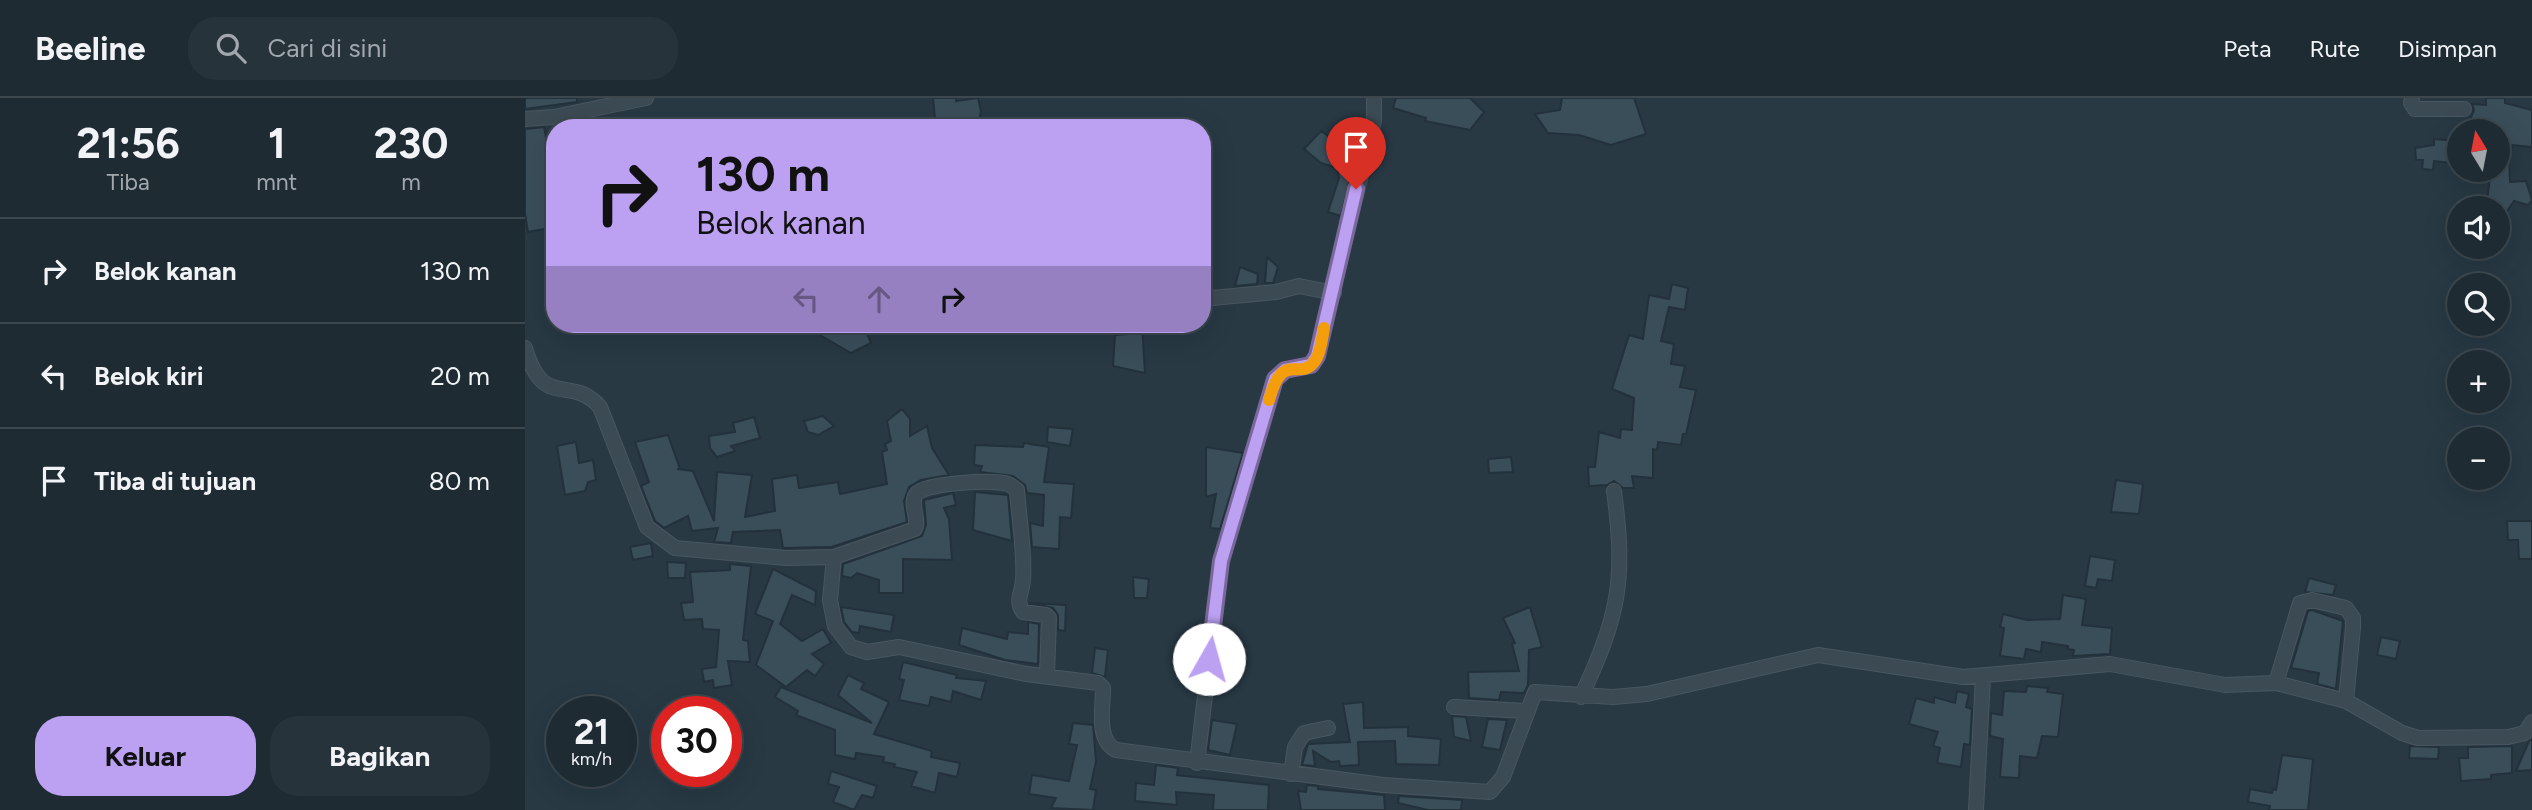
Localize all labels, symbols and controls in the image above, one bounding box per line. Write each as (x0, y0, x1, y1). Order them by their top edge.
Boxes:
search box (188, 17, 678, 80)
text: Beeline (35, 29, 146, 68)
icon: search (212, 29, 250, 67)
text: Cari di sini (268, 32, 387, 64)
text: Peta (2223, 34, 2271, 63)
text: Rute (2309, 34, 2360, 63)
text: Disimpan (2398, 34, 2497, 63)
pin (1326, 117, 1386, 189)
text: 21:56 (76, 118, 180, 169)
text: 1 (268, 118, 286, 169)
text: 230 (374, 118, 449, 169)
north arrow (2447, 119, 2509, 182)
map controls (2447, 119, 2510, 490)
icon: arrive (1337, 128, 1375, 166)
text: 130 m (696, 144, 830, 203)
icon: right (581, 147, 672, 238)
text: Tiba (106, 168, 150, 196)
text: mnt (256, 168, 297, 196)
text: m (401, 168, 421, 196)
button: sound (2447, 196, 2510, 259)
text: Belok kanan (696, 204, 866, 242)
icon: right (35, 252, 73, 290)
text: Belok kanan (94, 255, 237, 287)
text: 130 m (420, 255, 490, 287)
button: search (2447, 273, 2510, 336)
icon: left (787, 280, 825, 318)
icon: ahead (860, 280, 898, 318)
icon: right (933, 280, 971, 318)
button: + (2447, 350, 2510, 413)
icon: left (35, 357, 73, 395)
text: Belok kiri (94, 360, 203, 392)
text: 20 m (430, 360, 490, 392)
button: − (2447, 427, 2510, 490)
icon: arrive (35, 462, 73, 500)
text: Tiba di tujuan (94, 465, 256, 497)
text: 80 m (429, 465, 490, 497)
position arrow (1172, 622, 1246, 696)
speed limit sign: 30 (651, 696, 742, 787)
text: 21 (574, 711, 609, 753)
button: Keluar (35, 716, 256, 796)
button: Bagikan (270, 716, 490, 796)
text: km/h (571, 748, 612, 770)

